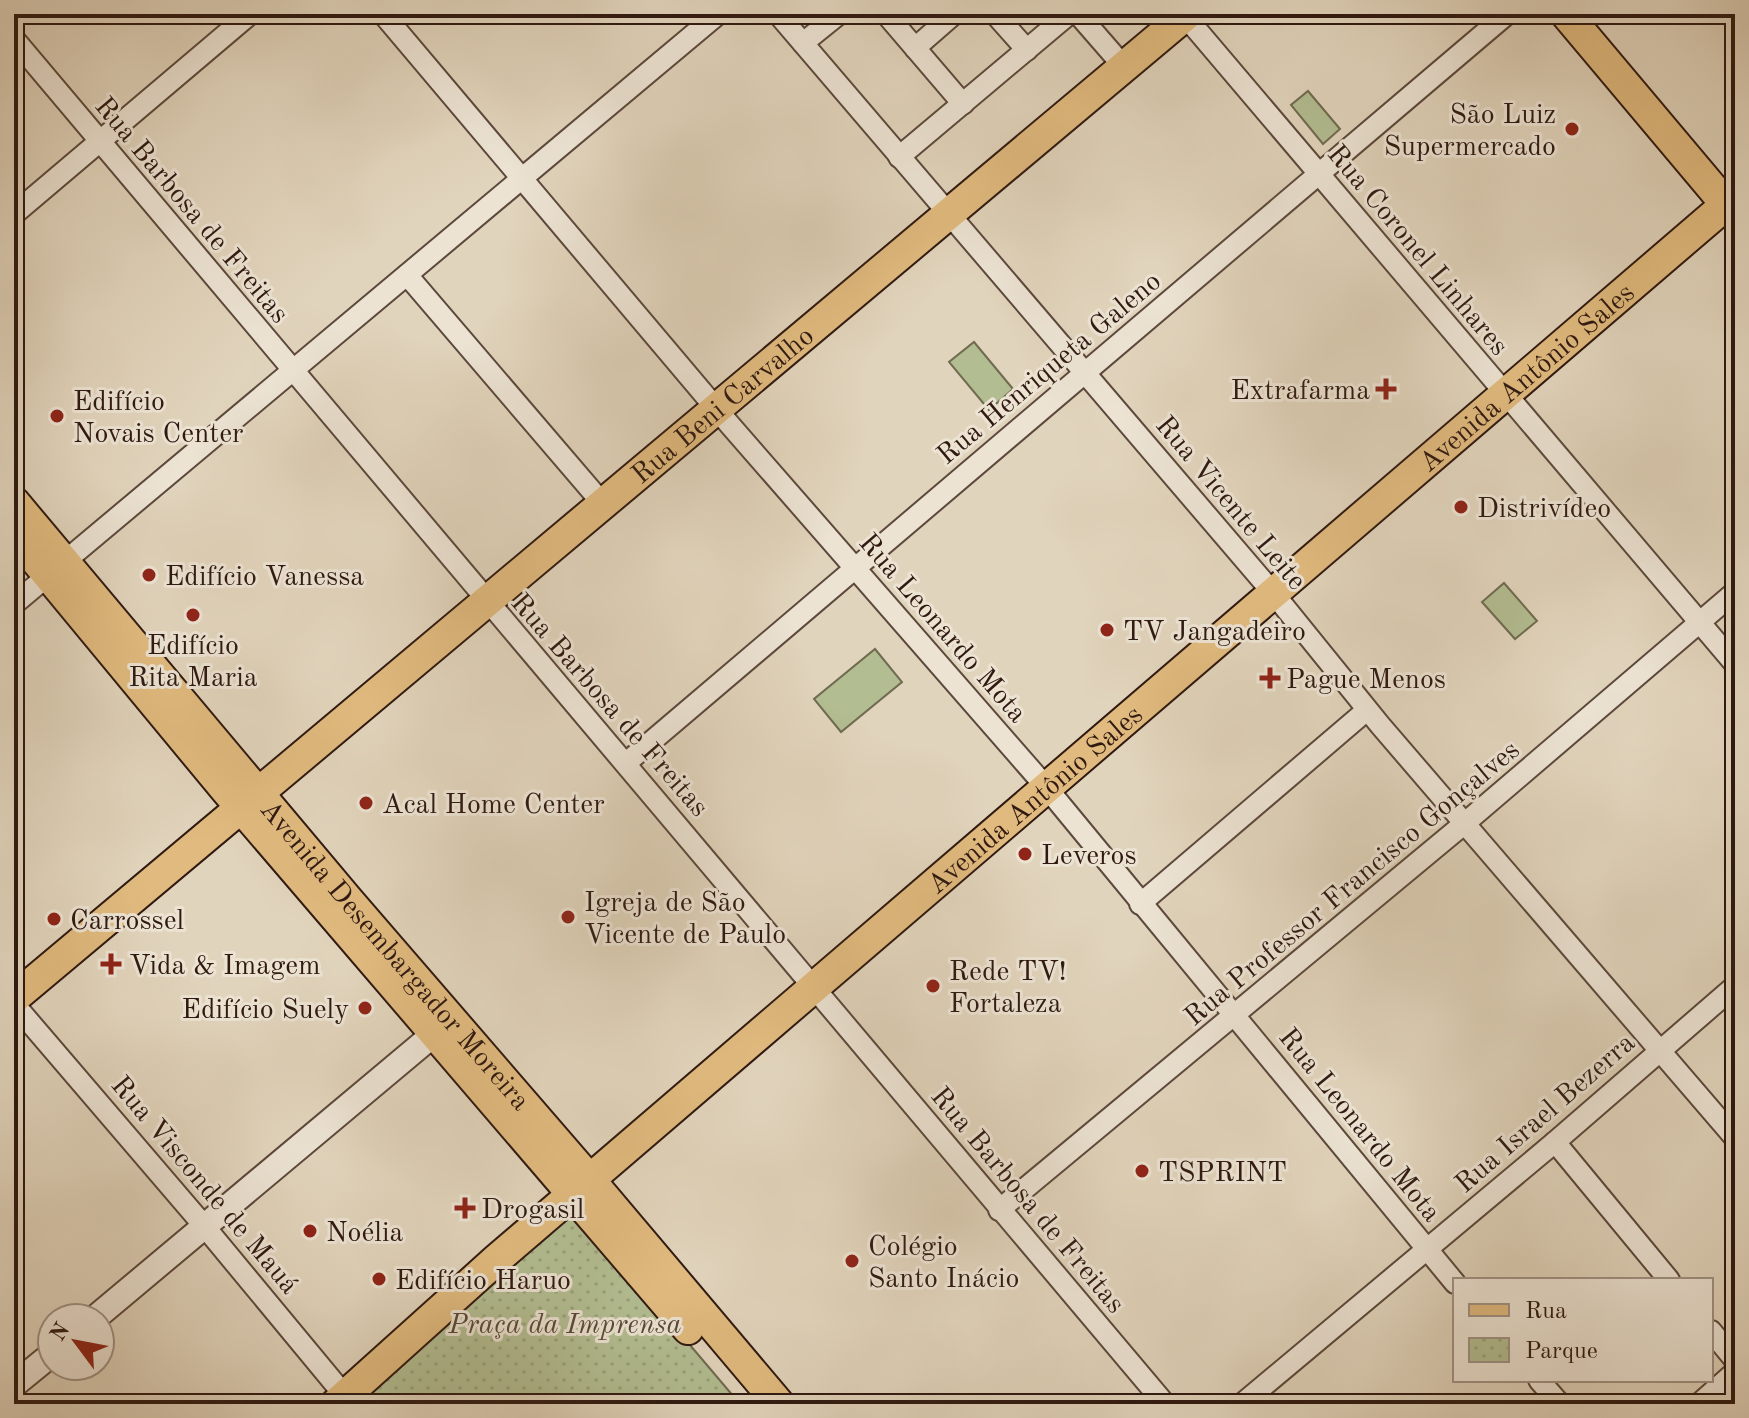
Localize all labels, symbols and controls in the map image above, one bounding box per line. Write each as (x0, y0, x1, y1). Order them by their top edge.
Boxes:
street label: Rua Barbosa de Freitas (88, 93, 293, 329)
place label: São Luiz Supermercado (1384, 102, 1556, 162)
marker: São Luiz Supermercado (1563, 120, 1581, 138)
street label: Rua Coronel Linhares (1321, 140, 1513, 361)
street label: Rua Henriqueta Galeno (933, 268, 1167, 471)
street label: Avenida Antônio Sales (1415, 279, 1641, 479)
street label: Rua Beni Carvalho (627, 322, 820, 490)
place label: Extrafarma (1230, 378, 1370, 406)
marker: Extrafarma (1377, 380, 1395, 398)
place label: Edifício Novais Center (73, 389, 244, 449)
marker: Edifício Novais Center (48, 407, 66, 425)
street label: Rua Vicente Leite (1149, 412, 1310, 596)
place label: Distrivídeo (1477, 496, 1611, 524)
marker: Distrivídeo (1452, 498, 1470, 516)
street label: Rua Leonardo Mota (852, 529, 1031, 729)
place label: Edifício Vanessa (165, 564, 364, 592)
marker: Edifício Vanessa (140, 566, 158, 584)
street label: Rua Barbosa de Freitas (505, 589, 713, 823)
marker: Edifício Rita Maria (184, 606, 202, 624)
place label: TV Jangadeiro (1123, 619, 1306, 647)
marker: TV Jangadeiro (1098, 621, 1116, 639)
place label: Edifício Rita Maria (128, 633, 258, 693)
place label: Pague Menos (1286, 667, 1446, 695)
marker: Pague Menos (1261, 669, 1279, 687)
street label: Avenida Antônio Sales (923, 701, 1149, 900)
street label: Rua Professor Francisco Gonçalves (1180, 736, 1526, 1032)
place label: Acal Home Center (382, 792, 605, 820)
marker: Acal Home Center (357, 794, 375, 812)
street label: Avenida Desembargador Moreira (254, 796, 534, 1117)
place label: Leveros (1041, 843, 1137, 871)
marker: Leveros (1016, 845, 1034, 863)
place label: Igreja de São Vicente de Paulo (584, 890, 786, 950)
place label: Carrossel (70, 908, 184, 936)
marker: Igreja de São Vicente de Paulo (559, 908, 577, 926)
marker: Carrossel (45, 910, 63, 928)
marker: Vida & Imagem (100, 953, 122, 975)
place label: Vida & Imagem (129, 953, 320, 981)
place label: Rede TV! Fortaleza (949, 959, 1067, 1019)
marker: Rede TV! Fortaleza (924, 977, 942, 995)
place label: Edifício Suely (182, 997, 349, 1025)
marker: Edifício Suely (356, 999, 374, 1017)
street label: Rua Leonardo Mota (1272, 1024, 1445, 1228)
street label: Rua Israel Bezerra (1451, 1029, 1641, 1200)
street label: Rua Visconde de Mauá (105, 1072, 303, 1300)
street label: Rua Barbosa de Freitas (924, 1083, 1129, 1319)
place label: TSPRINT (1158, 1160, 1287, 1188)
marker: TSPRINT (1133, 1162, 1151, 1180)
place label: Drogasil (481, 1197, 584, 1225)
marker: Drogasil (456, 1199, 474, 1217)
place label: Noélia (326, 1220, 403, 1248)
marker: Noélia (301, 1222, 319, 1240)
place label: Colégio Santo Inácio (868, 1234, 1019, 1294)
marker: Colégio Santo Inácio (843, 1252, 861, 1270)
place label: Edifício Haruo (395, 1268, 571, 1296)
marker: Edifício Haruo (370, 1270, 388, 1288)
legend (1453, 1278, 1713, 1382)
text: Rua (1525, 1300, 1567, 1324)
north arrow (36, 1302, 116, 1382)
park label: Praça da Imprensa (448, 1312, 681, 1340)
text: N (47, 1319, 75, 1345)
text: Parque (1525, 1340, 1598, 1364)

